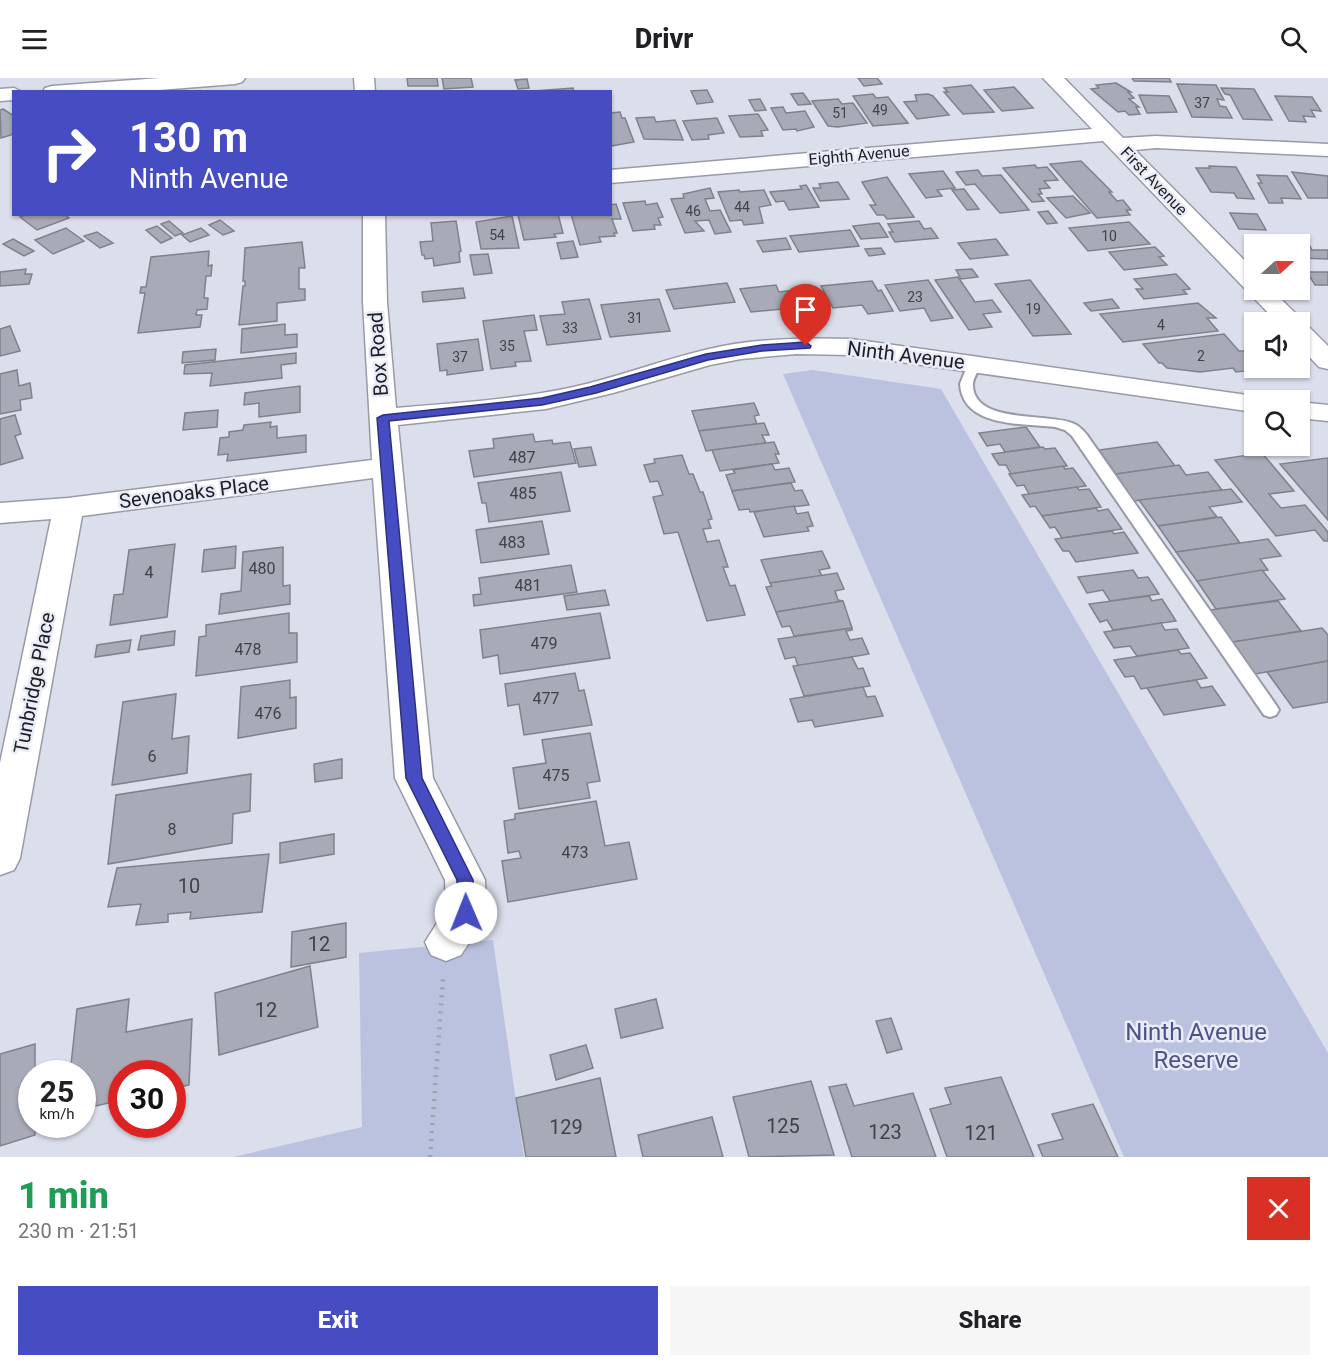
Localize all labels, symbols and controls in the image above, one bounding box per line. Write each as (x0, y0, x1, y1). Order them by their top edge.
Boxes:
icon: menu (18, 23, 51, 56)
text: Drivr (635, 23, 693, 55)
icon: search (1277, 23, 1310, 56)
house number: 37 (1194, 95, 1210, 111)
house number: 49 (872, 102, 888, 118)
house number: 51 (832, 105, 848, 121)
text: 130 m (129, 113, 248, 162)
icon: right (30, 114, 108, 192)
street label: Eighth Avenue (808, 141, 910, 169)
street label: First Avenue (1117, 143, 1191, 219)
text: Ninth Avenue (129, 163, 288, 195)
house number: 44 (734, 199, 750, 215)
house number: 46 (685, 203, 701, 219)
house number: 54 (489, 227, 505, 243)
house number: 10 (1101, 228, 1117, 244)
north arrow (1244, 234, 1310, 300)
map controls (1244, 234, 1310, 456)
pin (780, 284, 831, 346)
house number: 23 (907, 289, 923, 305)
icon: arrive (789, 293, 822, 326)
house number: 19 (1025, 301, 1041, 317)
house number: 31 (627, 310, 643, 326)
street label: Box Road (363, 311, 393, 397)
button: sound (1244, 312, 1310, 378)
house number: 4 (1157, 317, 1165, 333)
house number: 33 (562, 320, 578, 336)
street label: Ninth Avenue (846, 336, 966, 374)
house number: 35 (499, 338, 515, 354)
house number: 2 (1197, 348, 1205, 364)
house number: 37 (452, 349, 468, 365)
button: search (1244, 390, 1310, 456)
house number: 487 (509, 448, 535, 467)
street label: Sevenoaks Place (118, 471, 270, 513)
house number: 485 (510, 484, 536, 503)
house number: 483 (499, 533, 525, 552)
house number: 480 (249, 559, 275, 578)
house number: 4 (145, 563, 154, 582)
house number: 481 (515, 576, 541, 595)
street label: Tunbridge Place (9, 610, 59, 756)
house number: 479 (531, 634, 557, 653)
house number: 478 (235, 640, 261, 659)
house number: 477 (533, 689, 559, 708)
house number: 476 (255, 704, 281, 723)
house number: 6 (148, 747, 157, 766)
house number: 475 (543, 766, 569, 785)
house number: 8 (168, 820, 177, 839)
house number: 473 (562, 843, 588, 862)
house number: 10 (178, 874, 200, 898)
position arrow (434, 881, 498, 945)
house number: 12 (308, 932, 330, 956)
house number: 12 (255, 998, 277, 1022)
park label: Ninth Avenue Reserve (1125, 1018, 1267, 1074)
speed limit sign: 30 (108, 1060, 186, 1138)
text: 25 (40, 1074, 74, 1109)
text: km/h (39, 1105, 75, 1123)
house number: 125 (766, 1114, 800, 1138)
house number: 129 (549, 1115, 583, 1139)
house number: 123 (868, 1120, 902, 1144)
house number: 121 (964, 1121, 998, 1145)
text: 1 min (18, 1175, 109, 1217)
button: close (1247, 1177, 1310, 1240)
text: 230 m · 21:51 (18, 1219, 139, 1243)
button: Exit (18, 1286, 658, 1355)
button: Share (670, 1286, 1310, 1355)

